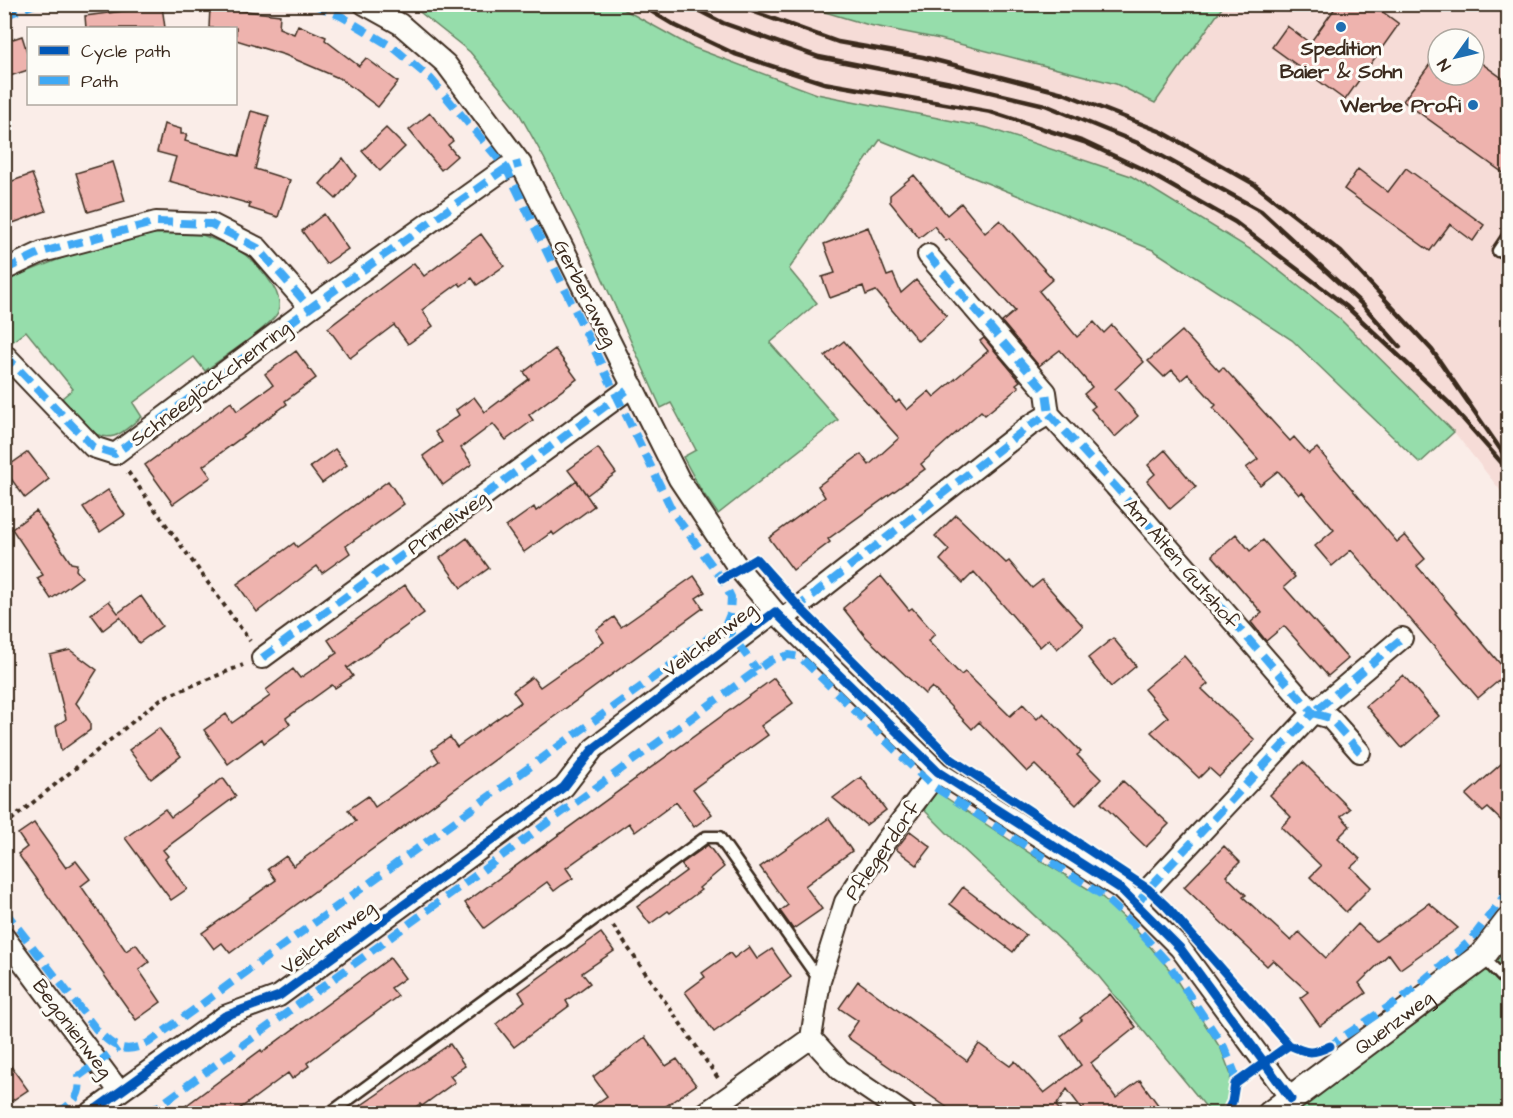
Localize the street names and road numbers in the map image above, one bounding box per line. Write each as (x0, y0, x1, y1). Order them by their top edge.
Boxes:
street label: Gerberaweg (545, 235, 624, 352)
street label: Schneeglöckchenring (125, 314, 297, 454)
street label: Primelweg (401, 484, 494, 562)
street label: Am Alten Gutshof (1117, 492, 1246, 635)
street label: Veilchenweg (657, 595, 763, 685)
street label: Pflegerdorf (838, 795, 928, 906)
street label: Veilchenweg (276, 894, 382, 982)
street label: Begonienweg (25, 973, 119, 1085)
street label: Quenzweg (1349, 984, 1440, 1062)

